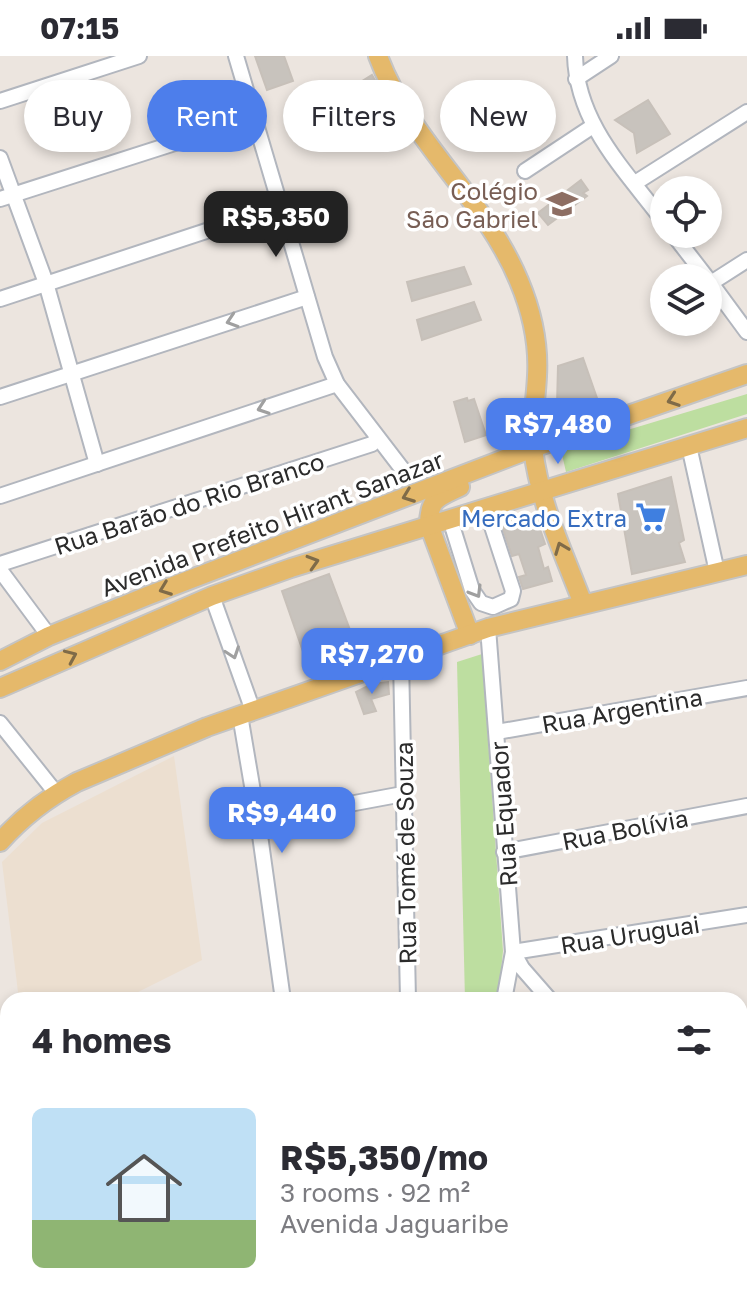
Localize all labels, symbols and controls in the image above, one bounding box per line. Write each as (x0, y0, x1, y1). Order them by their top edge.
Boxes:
text: 07:15 (40, 10, 119, 46)
chip: Buy (24, 80, 131, 152)
chip: Rent (147, 80, 267, 152)
chip: Filters (283, 80, 424, 152)
chip: New (440, 80, 556, 152)
place label: Colégio São Gabriel (406, 176, 538, 233)
map controls (650, 176, 722, 336)
button: locate (650, 176, 722, 248)
school or university icon: Colégio São Gabriel (545, 187, 579, 221)
pin: R$5,350 (202, 191, 350, 259)
text: R$5,350 (222, 201, 330, 232)
button: layers (650, 264, 722, 336)
one-way arrow (226, 312, 240, 328)
one-way arrow (667, 390, 681, 406)
pin: R$7,480 (484, 398, 632, 466)
one-way arrow (257, 399, 271, 415)
text: R$7,480 (504, 408, 612, 439)
street label: Avenida Prefeito Hirant Sanazar (97, 444, 447, 602)
street label: Rua Barão do Rio Branco (50, 446, 328, 560)
one-way arrow (402, 486, 416, 503)
supermarket icon: Mercado Extra (634, 500, 668, 534)
place label: Mercado Extra (461, 503, 627, 532)
one-way arrow (555, 542, 571, 556)
one-way arrow (305, 555, 319, 571)
one-way arrow (159, 579, 173, 596)
one-way arrow (466, 583, 482, 598)
pin: R$7,270 (298, 628, 446, 696)
text: R$7,270 (320, 638, 424, 669)
one-way arrow (223, 646, 239, 660)
one-way arrow (63, 649, 77, 665)
street label: Rua Argentina (539, 682, 705, 738)
street label: Rua Equador (483, 740, 523, 888)
street label: Rua Tomé de Souza (389, 741, 421, 965)
pin: R$9,440 (208, 787, 356, 855)
text: R$9,440 (227, 797, 337, 828)
street label: Rua Bolívia (559, 803, 691, 855)
street label: Rua Uruguai (558, 909, 702, 959)
icon: filters (672, 1018, 716, 1062)
text: 4 homes (32, 1020, 172, 1060)
text: R$5,350/mo (280, 1137, 488, 1177)
icon: home (96, 1140, 192, 1236)
text: 3 rooms · 92 m² (280, 1177, 470, 1208)
text: Avenida Jaguaribe (280, 1208, 509, 1239)

